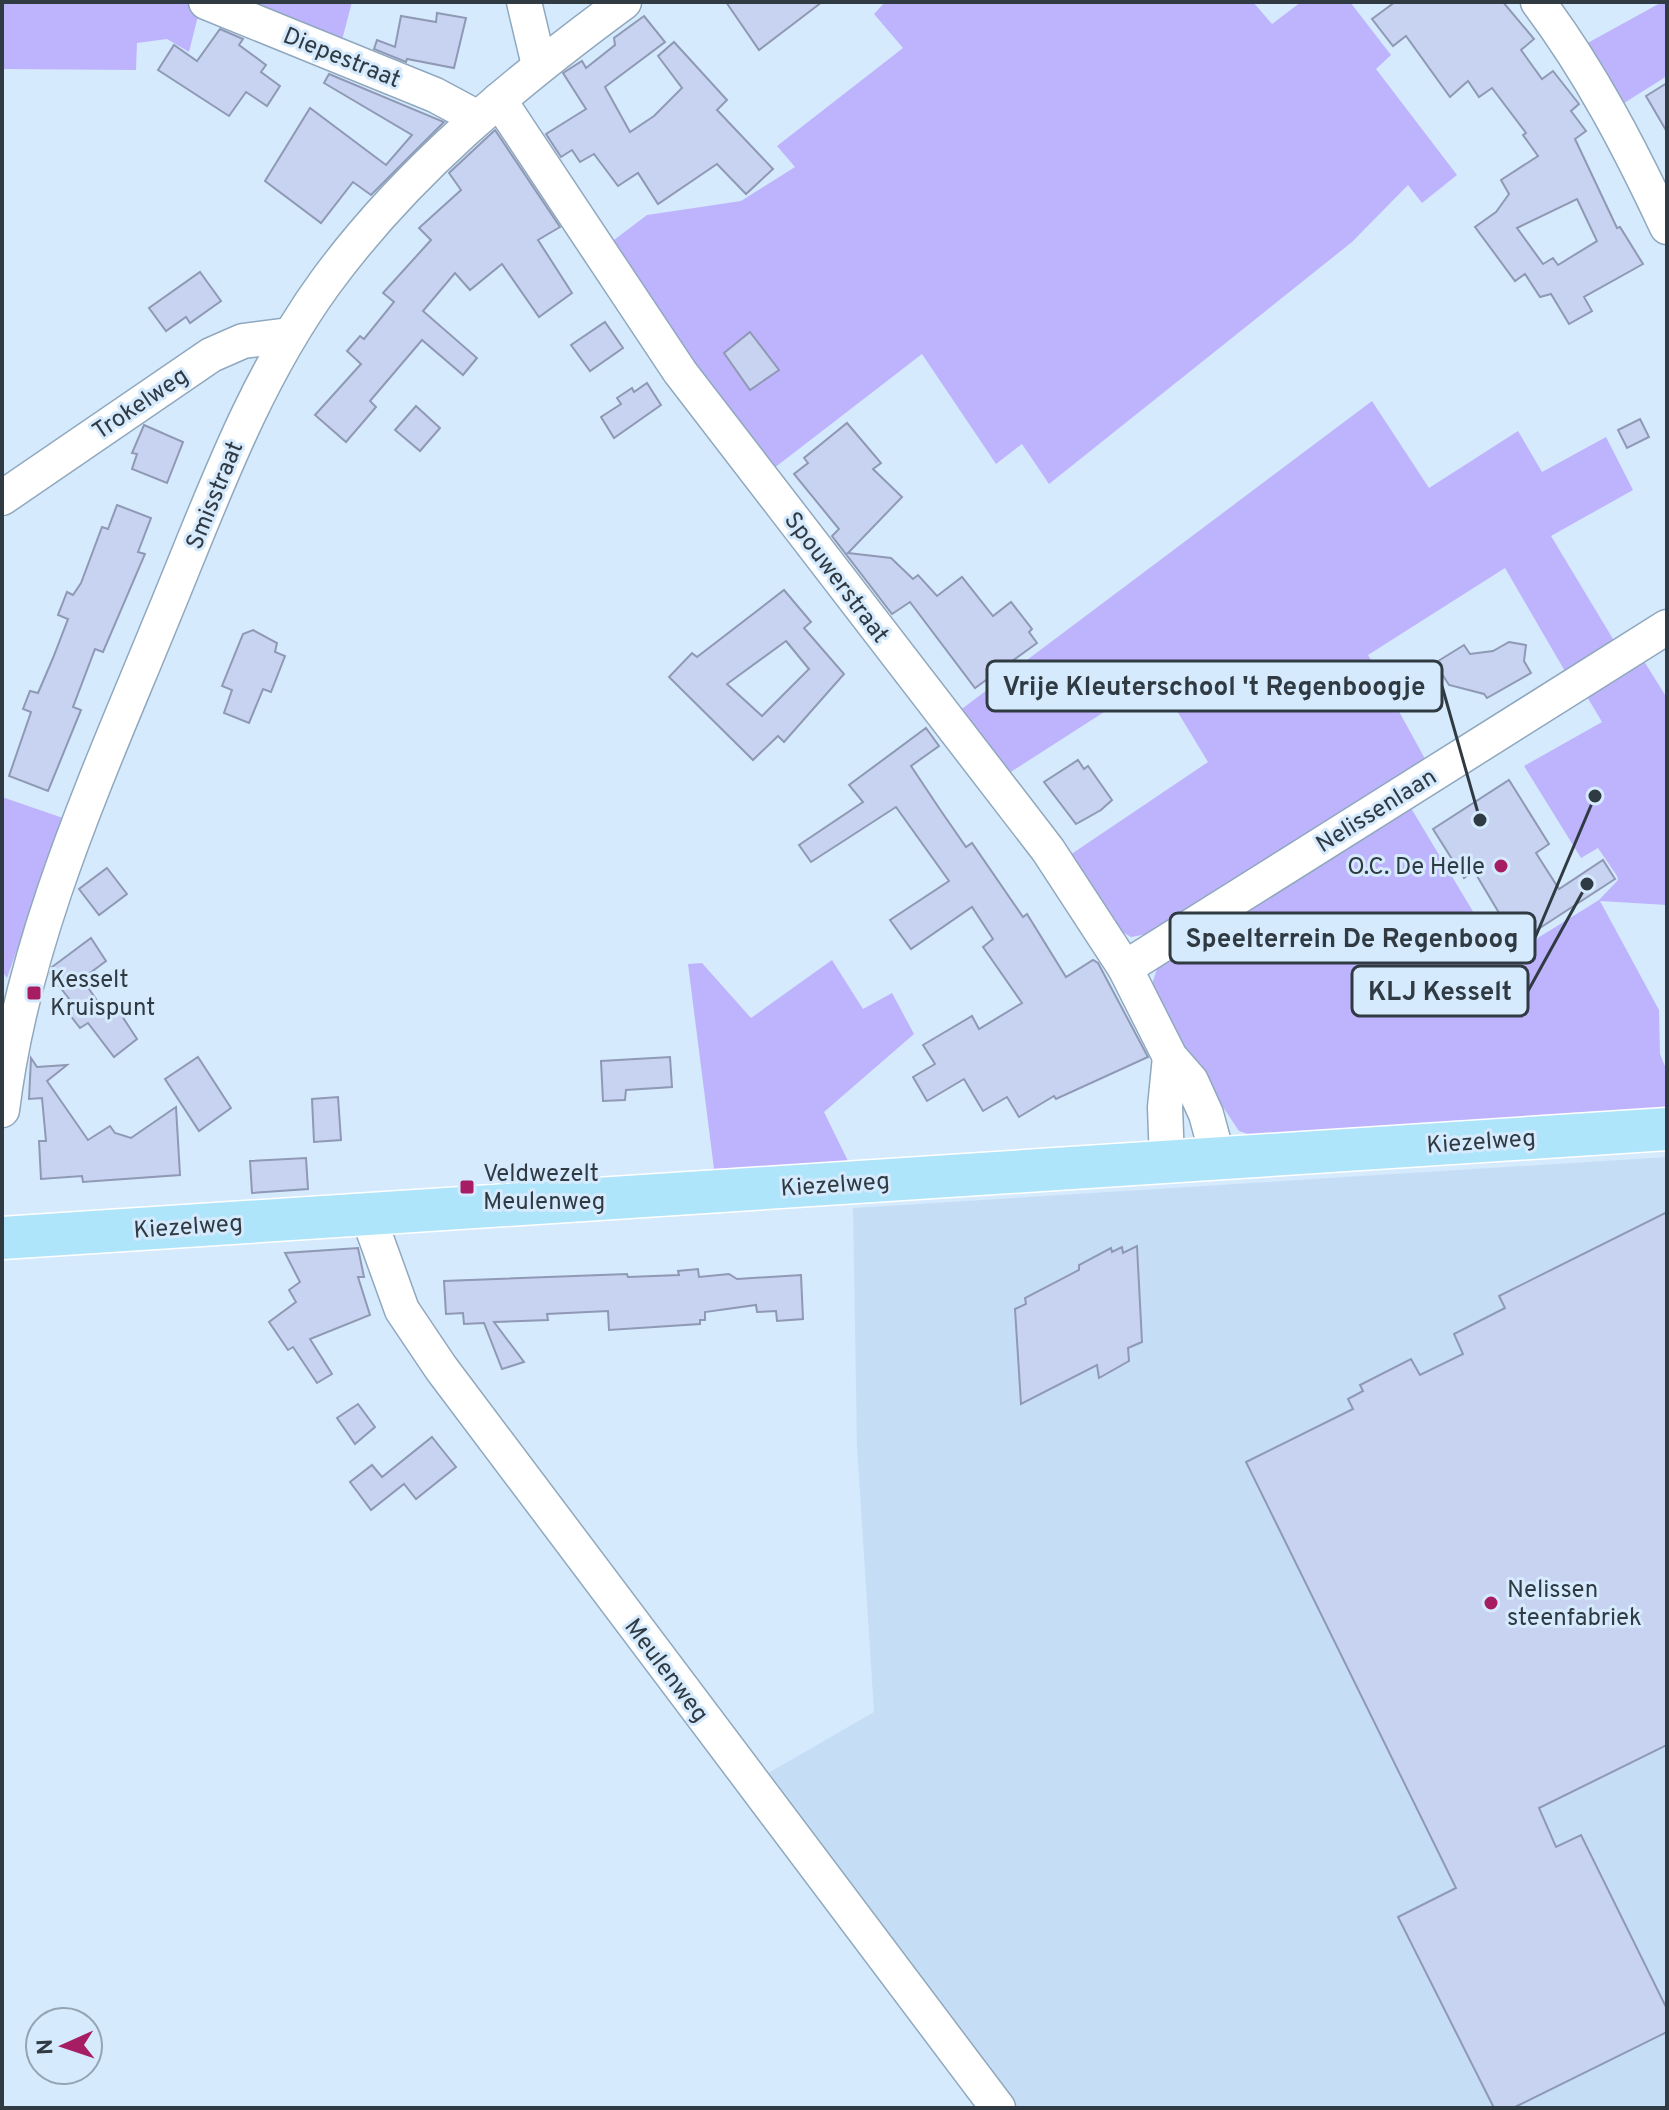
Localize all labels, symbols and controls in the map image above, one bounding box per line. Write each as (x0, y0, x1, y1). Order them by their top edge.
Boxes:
street label: Diepestraat (278, 22, 404, 96)
street label: Trokelweg (88, 362, 195, 448)
street label: Smisstraat (181, 437, 251, 554)
street label: Spouwerstraat (776, 507, 894, 650)
callout: Vrije Kleuterschool 't Regenboogje (987, 661, 1442, 711)
text: Vrije Kleuterschool 't Regenboogje (1003, 672, 1425, 705)
street label: Nelissenlaan (1311, 763, 1443, 861)
place label: O.C. De Helle (1347, 853, 1485, 883)
marker: O.C. De Helle (1492, 857, 1510, 875)
callout: Speelterrein De Regenboog (1170, 913, 1535, 963)
text: Speelterrein De Regenboog (1186, 924, 1518, 957)
place label: Kesselt Kruispunt (50, 966, 155, 1024)
callout: KLJ Kesselt (1352, 966, 1528, 1016)
text: KLJ Kesselt (1368, 977, 1512, 1010)
marker: Kesselt Kruispunt (25, 984, 43, 1002)
street label: Kiezelweg (1425, 1124, 1537, 1162)
place label: Veldwezelt Meulenweg (483, 1160, 605, 1218)
street label: Kiezelweg (779, 1167, 891, 1205)
marker: Veldwezelt Meulenweg (458, 1178, 476, 1196)
street label: Kiezelweg (132, 1209, 244, 1247)
place label: Nelissen steenfabriek (1507, 1576, 1642, 1634)
marker: Nelissen steenfabriek (1482, 1594, 1500, 1612)
street label: Meulenweg (617, 1613, 714, 1729)
north arrow (24, 2006, 104, 2086)
text: N (33, 2038, 60, 2056)

